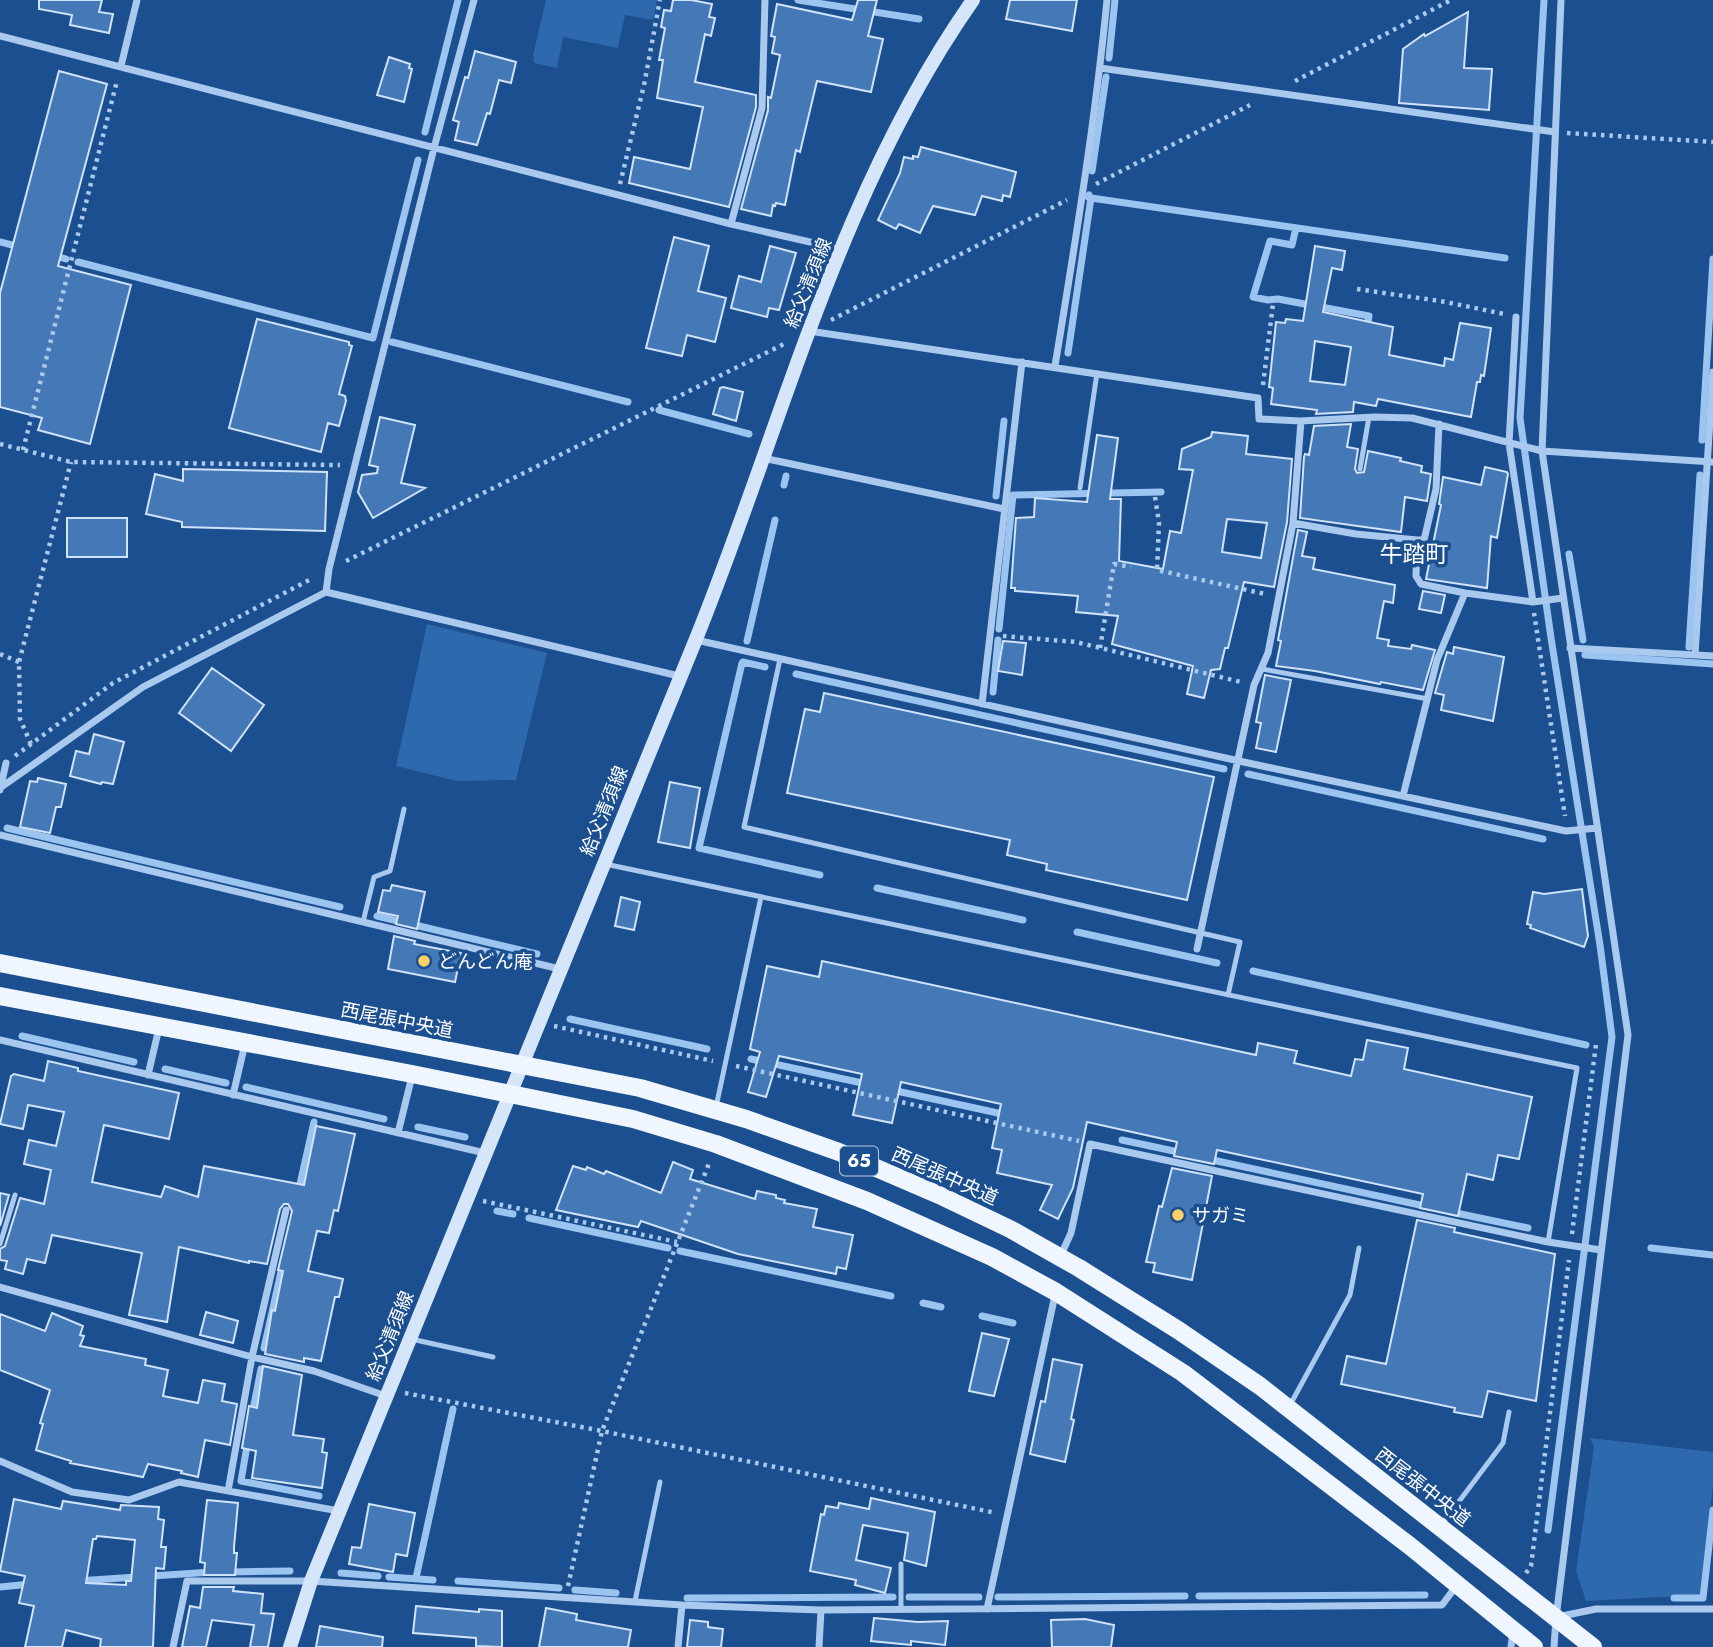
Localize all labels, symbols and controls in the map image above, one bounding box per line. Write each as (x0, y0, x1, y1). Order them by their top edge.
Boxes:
street label: 給父清須線 (778, 234, 838, 332)
district label: 牛踏町 (1380, 537, 1449, 571)
street label: 給父清須線 (574, 762, 634, 860)
place label: どんどん庵 (438, 948, 532, 975)
marker: どんどん庵 (416, 953, 432, 969)
street label: 西尾張中央道 (338, 996, 456, 1044)
street label: 西尾張中央道 (887, 1140, 1003, 1212)
road number: 65 (840, 1146, 878, 1176)
place label: サガミ (1192, 1202, 1249, 1229)
marker: サガミ (1170, 1207, 1186, 1223)
street label: 給父清須線 (360, 1287, 420, 1385)
street label: 西尾張中央道 (1370, 1441, 1476, 1533)

